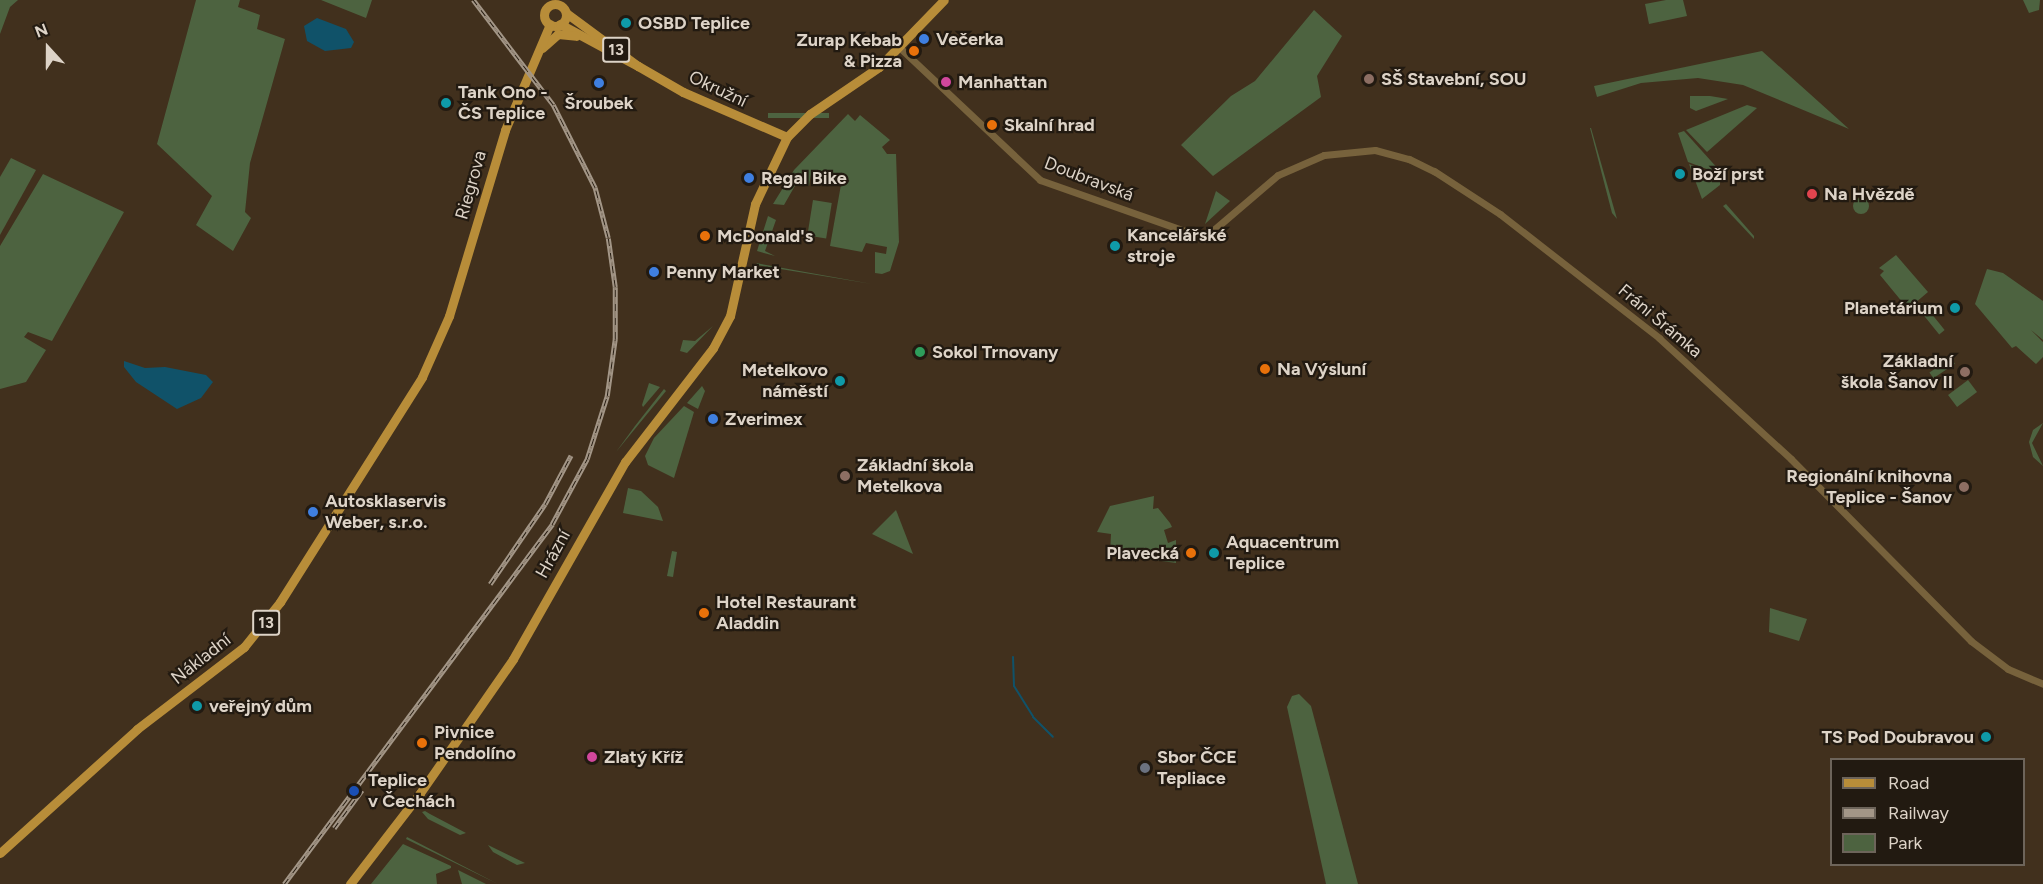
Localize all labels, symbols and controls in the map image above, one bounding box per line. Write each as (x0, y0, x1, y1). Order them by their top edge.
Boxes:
place label: OSBD Teplice (638, 12, 750, 34)
marker: OSBD Teplice (619, 16, 633, 30)
north arrow (18, 18, 78, 78)
text: N (32, 20, 51, 42)
place label: Večerka (936, 28, 1004, 50)
place label: Zurap Kebab & Pizza (796, 30, 902, 72)
marker: Večerka (917, 32, 931, 46)
road number: 13 (601, 37, 631, 63)
marker: Zurap Kebab & Pizza (907, 44, 921, 58)
street label: Okružní (685, 66, 751, 112)
place label: SŠ Stavební, SOU (1381, 68, 1527, 90)
place label: Manhattan (958, 71, 1047, 93)
marker: SŠ Stavební, SOU (1362, 72, 1376, 86)
marker: Manhattan (939, 75, 953, 89)
marker: Šroubek (592, 76, 606, 90)
place label: Tank Ono - ČS Teplice (458, 82, 548, 124)
place label: Šroubek (565, 92, 633, 114)
marker: Tank Ono - ČS Teplice (439, 96, 453, 110)
place label: Skalní hrad (1004, 114, 1095, 136)
marker: Skalní hrad (985, 118, 999, 132)
street label: Riegrova (451, 148, 491, 222)
street label: Doubravská (1041, 152, 1137, 206)
place label: Boží prst (1692, 163, 1764, 185)
place label: Regal Bike (761, 167, 847, 189)
marker: Boží prst (1673, 167, 1687, 181)
marker: Regal Bike (742, 171, 756, 185)
place label: Na Hvězdě (1824, 183, 1915, 205)
marker: Na Hvězdě (1805, 187, 1819, 201)
place label: McDonald's (717, 225, 813, 247)
place label: Kancelářské stroje (1127, 225, 1226, 268)
marker: McDonald's (698, 229, 712, 243)
marker: Kancelářské stroje (1108, 239, 1122, 253)
place label: Penny Market (666, 261, 780, 283)
marker: Penny Market (647, 265, 661, 279)
street label: Fráni Šrámka (1614, 280, 1706, 362)
place label: Planetárium (1844, 297, 1943, 319)
marker: Planetárium (1948, 301, 1962, 315)
place label: Sokol Trnovany (932, 341, 1058, 363)
marker: Sokol Trnovany (913, 345, 927, 359)
place label: Základní škola Šanov II (1841, 351, 1953, 394)
place label: Na Výsluní (1277, 358, 1366, 380)
place label: Metelkovo náměstí (742, 360, 828, 403)
marker: Na Výsluní (1258, 362, 1272, 376)
marker: Základní škola Šanov II (1958, 365, 1972, 379)
marker: Metelkovo náměstí (833, 374, 847, 388)
place label: Zverimex (725, 408, 803, 430)
marker: Zverimex (706, 412, 720, 426)
place label: Základní škola Metelkova (857, 455, 974, 498)
place label: Regionální knihovna Teplice - Šanov (1786, 466, 1952, 508)
marker: Základní škola Metelkova (838, 469, 852, 483)
marker: Regionální knihovna Teplice - Šanov (1957, 480, 1971, 494)
place label: Autosklaservis Weber, s.r.o. (325, 491, 446, 534)
marker: Autosklaservis Weber, s.r.o. (306, 505, 320, 519)
street label: Hrázní (531, 526, 575, 582)
place label: Aquacentrum Teplice (1226, 532, 1339, 574)
place label: Plavecká (1106, 542, 1179, 564)
marker: Plavecká (1184, 546, 1198, 560)
marker: Aquacentrum Teplice (1207, 546, 1221, 560)
place label: Hotel Restaurant Aladdin (716, 592, 856, 634)
marker: Hotel Restaurant Aladdin (697, 606, 711, 620)
road number: 13 (251, 610, 281, 636)
street label: Nákladní (167, 629, 235, 689)
place label: veřejný dům (209, 695, 312, 717)
marker: veřejný dům (190, 699, 204, 713)
place label: Pivnice Pendolíno (434, 722, 516, 764)
place label: TS Pod Doubravou (1822, 726, 1974, 748)
marker: TS Pod Doubravou (1979, 730, 1993, 744)
marker: Pivnice Pendolíno (415, 736, 429, 750)
place label: Zlatý Kříž (604, 746, 683, 768)
place label: Sbor ČCE Tepliace (1157, 747, 1237, 789)
marker: Zlatý Kříž (585, 750, 599, 764)
legend (1830, 758, 2025, 866)
marker: Sbor ČCE Tepliace (1138, 761, 1152, 775)
place label: Teplice v Čechách (368, 770, 455, 812)
text: Road (1888, 772, 1929, 794)
marker: Teplice v Čechách (345, 782, 363, 800)
text: Railway (1888, 802, 1949, 824)
text: Park (1888, 832, 1922, 854)

